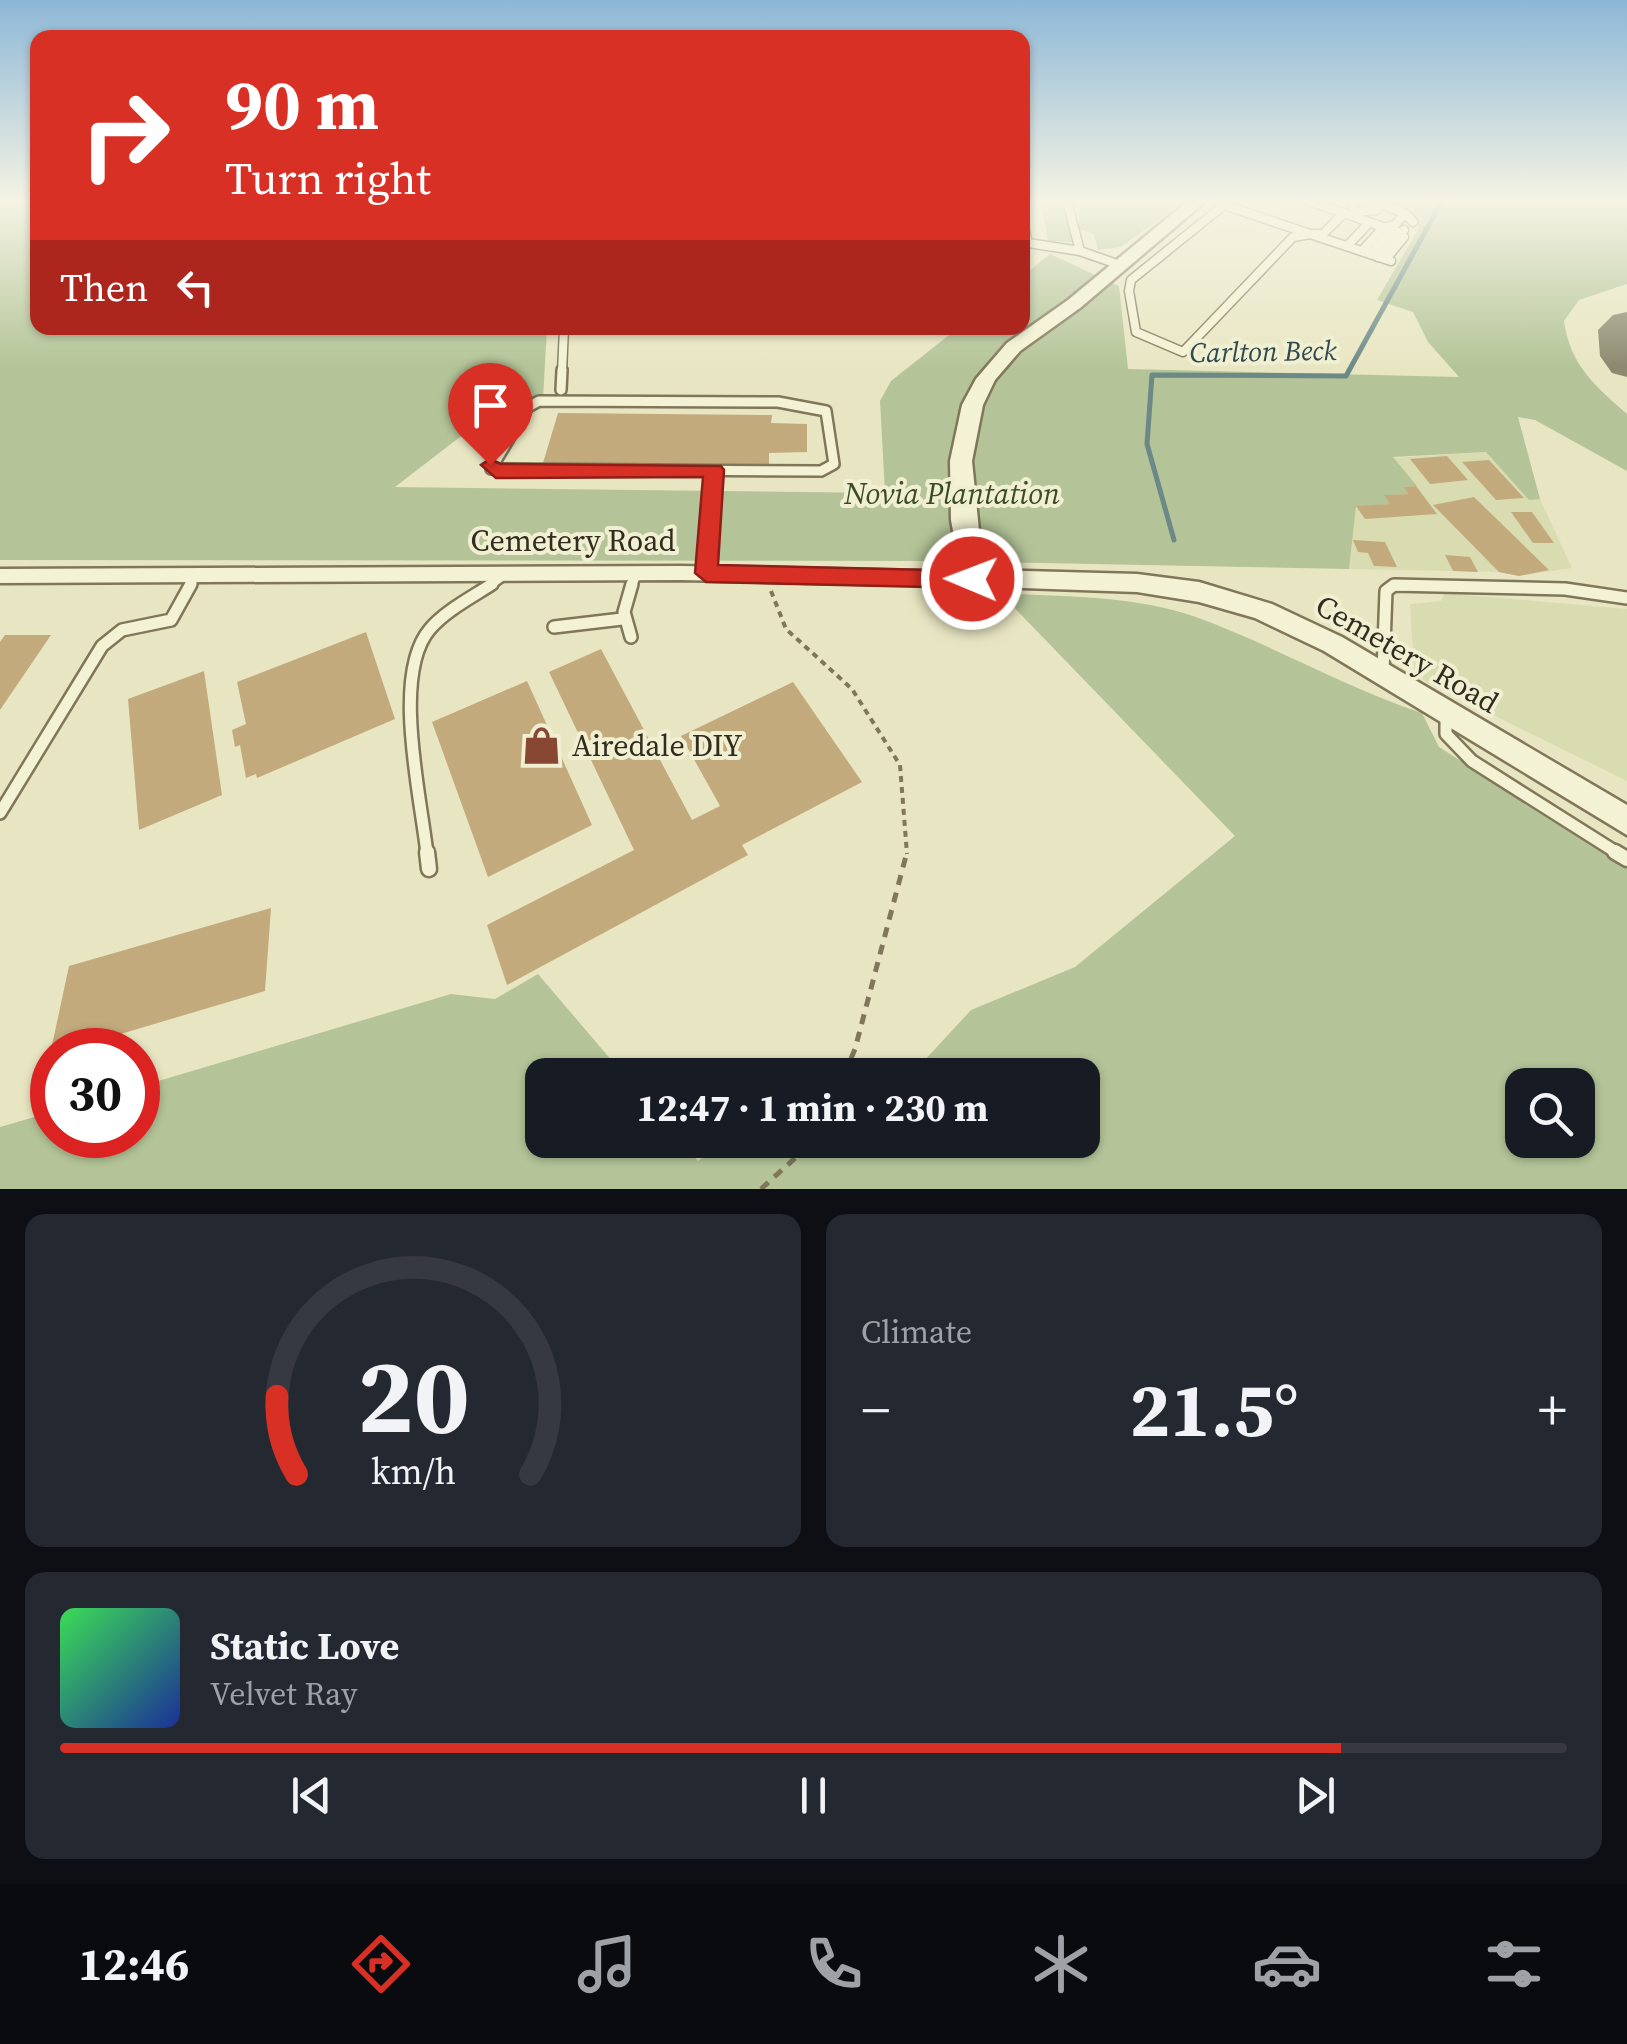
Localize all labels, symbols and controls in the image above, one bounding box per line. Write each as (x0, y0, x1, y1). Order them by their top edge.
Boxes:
text: 90 m (225, 56, 379, 152)
icon: right (60, 70, 190, 200)
text: Turn right (225, 147, 431, 209)
icon: left (168, 260, 223, 315)
text: Then (60, 262, 148, 314)
water label: Carlton Beck (1189, 331, 1338, 371)
pin (448, 363, 533, 466)
icon: arrive (463, 378, 518, 433)
park label: Novia Plantation (843, 473, 1060, 514)
street label: Cemetery Road (471, 520, 675, 561)
position arrow (920, 527, 1024, 631)
street label: Cemetery Road (1308, 585, 1506, 723)
shop icon: Airedale DIY (521, 725, 563, 767)
place label: Airedale DIY (572, 725, 742, 766)
speed limit sign: 30 (30, 1028, 160, 1158)
map controls (1505, 1068, 1595, 1158)
button: search (1505, 1068, 1595, 1158)
text: 12:47 · 1 min · 230 m (636, 1082, 989, 1134)
text: Climate (861, 1310, 972, 1354)
text: 20 (357, 1324, 469, 1467)
text: 21.5° (1129, 1358, 1299, 1461)
text: − (861, 1372, 890, 1447)
text: + (1538, 1372, 1567, 1447)
text: km/h (370, 1447, 456, 1496)
text: Static Love (210, 1620, 399, 1672)
text: Velvet Ray (210, 1672, 357, 1716)
icon: previous (284, 1768, 339, 1823)
icon: pause (786, 1768, 841, 1823)
icon: next (1288, 1768, 1343, 1823)
icon: directions (346, 1929, 416, 1999)
icon: music (572, 1929, 642, 1999)
icon: phone (799, 1929, 869, 1999)
icon: climate (1026, 1929, 1096, 1999)
icon: car (1252, 1929, 1322, 1999)
icon: filters (1479, 1929, 1549, 1999)
text: 12:46 (78, 1933, 189, 1995)

